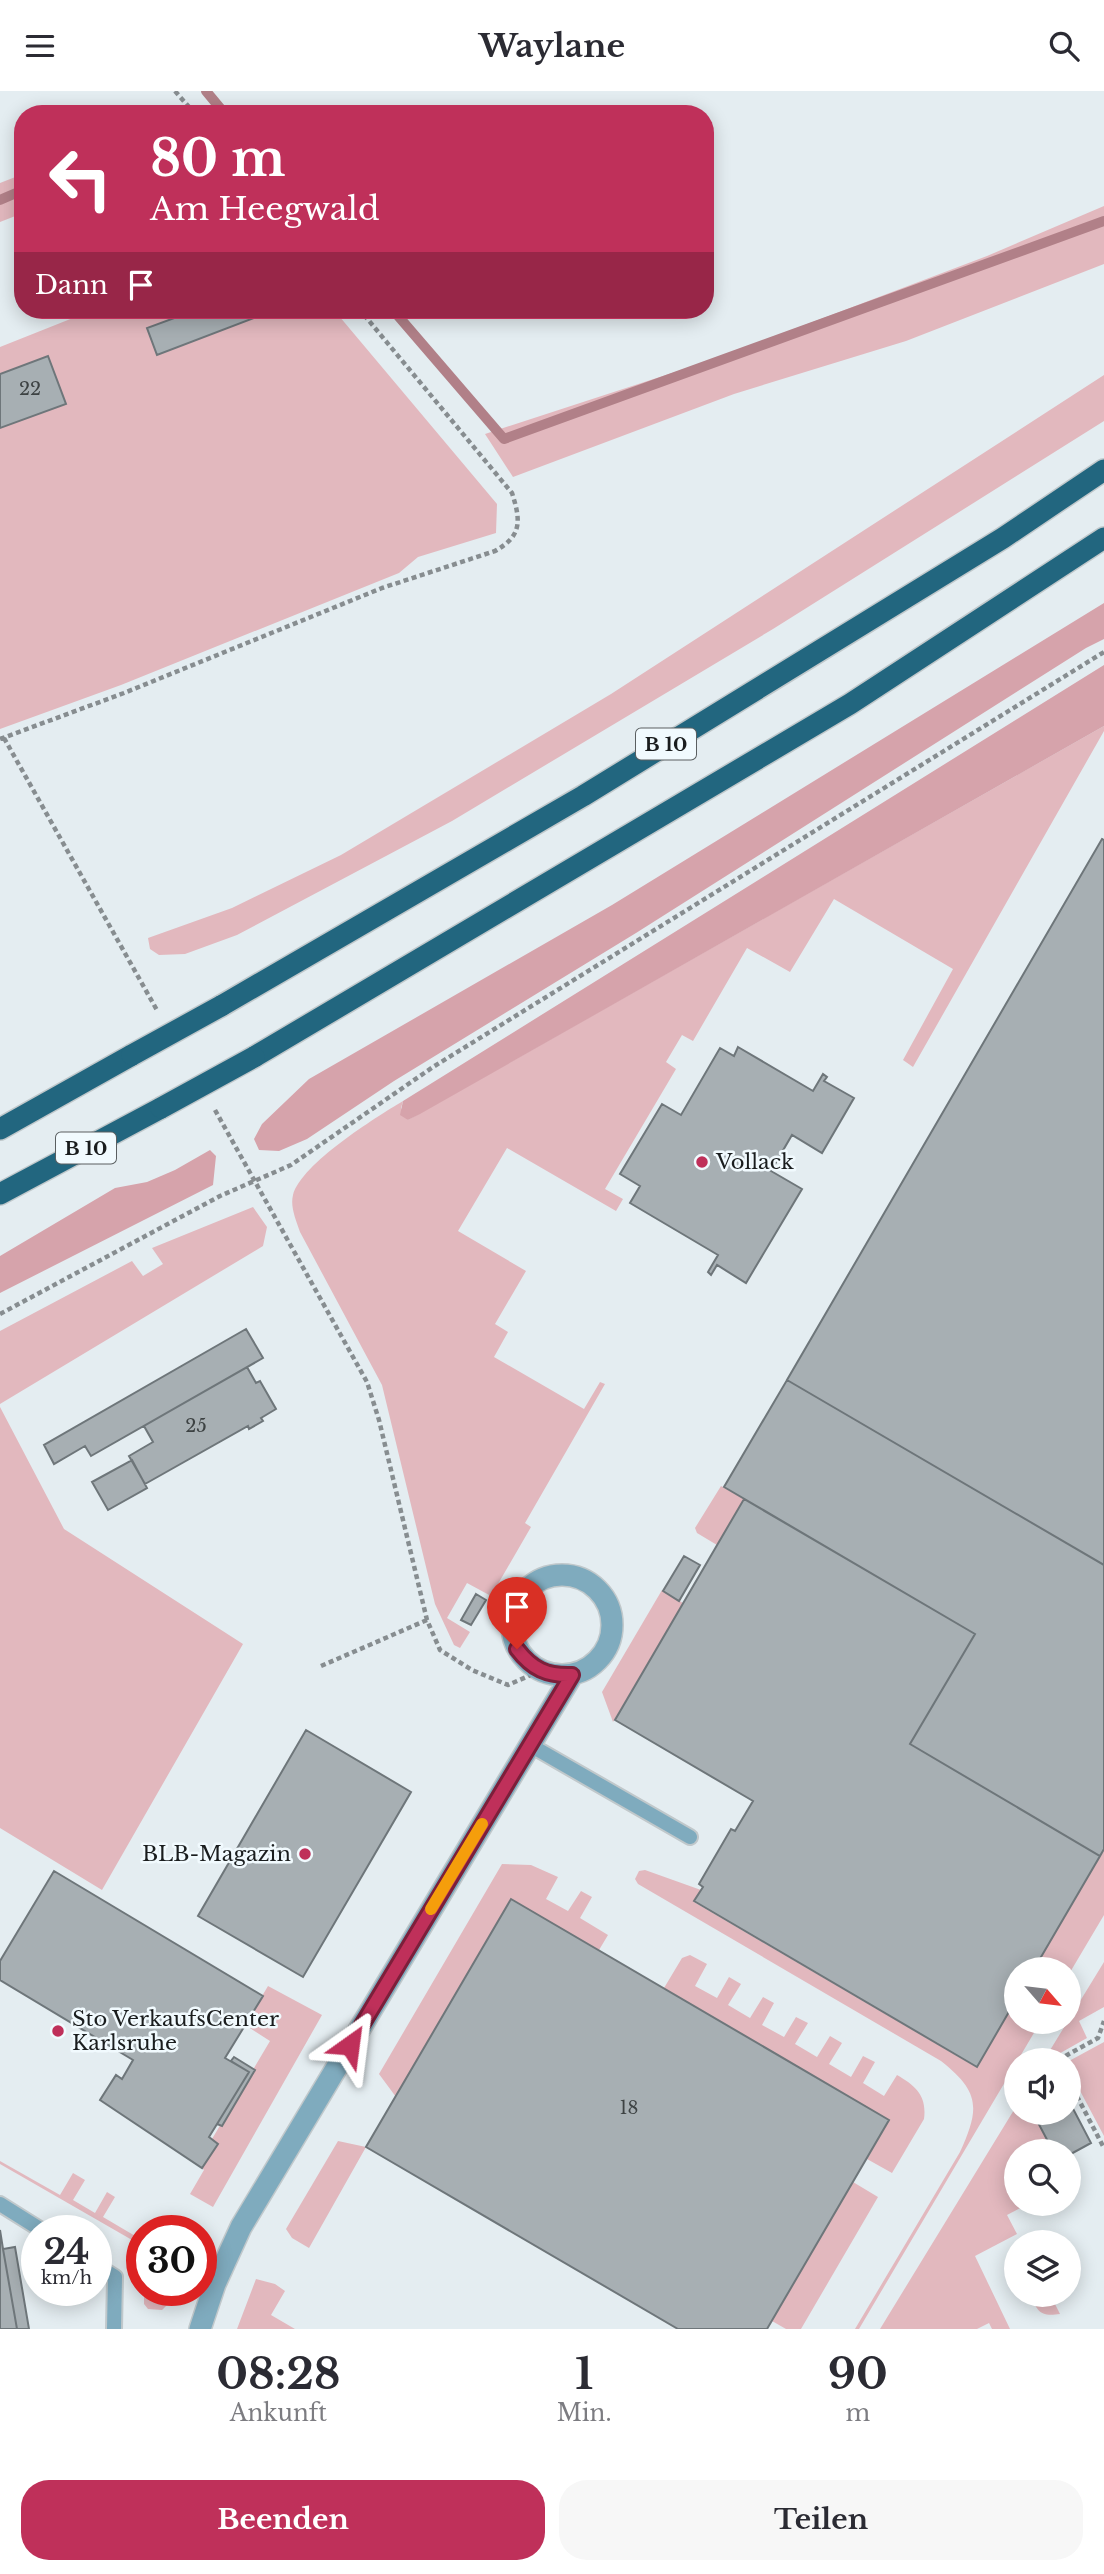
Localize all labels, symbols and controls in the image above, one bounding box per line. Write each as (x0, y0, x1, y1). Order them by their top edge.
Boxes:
text: Waylane (479, 26, 625, 66)
icon: menu (21, 27, 59, 65)
icon: search (1045, 27, 1083, 65)
text: 80 m (150, 128, 285, 189)
icon: left (35, 133, 126, 224)
text: Am Heegwald (150, 189, 380, 229)
icon: arrive (122, 266, 160, 304)
text: Dann (35, 269, 108, 301)
house number: 22 (19, 378, 41, 400)
road number: B 10 (636, 729, 696, 759)
road number: B 10 (56, 1133, 116, 1163)
place label: Vollack (715, 1149, 794, 1175)
marker: Vollack (694, 1154, 710, 1170)
house number: 25 (185, 1415, 207, 1437)
pin (487, 1577, 547, 1649)
icon: arrive (498, 1588, 536, 1626)
place label: BLB-Magazin (142, 1841, 291, 1867)
marker: BLB-Magazin (297, 1846, 313, 1862)
north arrow (1004, 1957, 1082, 2033)
map controls (1004, 1957, 1081, 2307)
place label: Sto VerkaufsCenter Karlsruhe (72, 2006, 279, 2056)
position arrow (313, 2008, 387, 2082)
marker: Sto VerkaufsCenter Karlsruhe (50, 2023, 66, 2039)
button: sound (1004, 2048, 1081, 2125)
house number: 18 (620, 2097, 638, 2119)
button: search (1004, 2139, 1081, 2216)
speed limit sign: 30 (126, 2215, 217, 2306)
text: 24 (43, 2230, 90, 2273)
button: layers (1004, 2230, 1081, 2307)
text: km/h (41, 2267, 92, 2289)
text: 08:28 (216, 2348, 341, 2400)
text: 1 (575, 2348, 593, 2400)
text: 90 (828, 2348, 888, 2400)
text: Ankunft (230, 2399, 327, 2427)
text: Min. (557, 2399, 612, 2427)
text: m (845, 2399, 870, 2427)
button: Beenden (21, 2480, 545, 2560)
button: Teilen (559, 2480, 1083, 2560)

